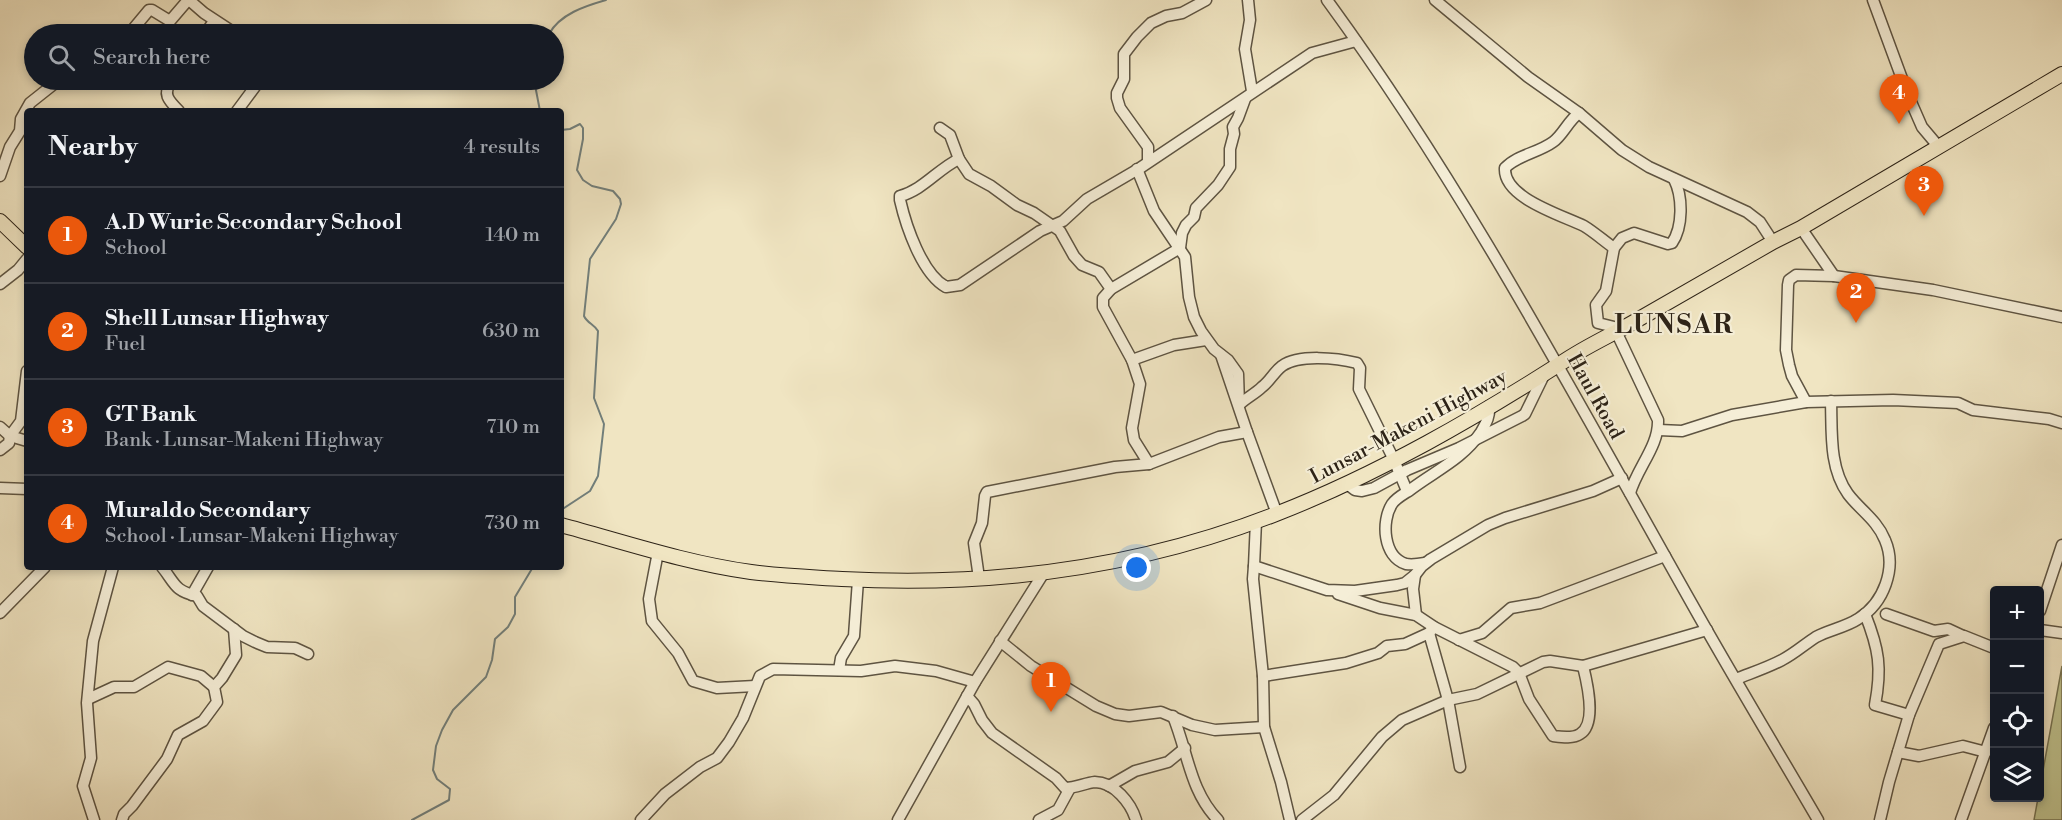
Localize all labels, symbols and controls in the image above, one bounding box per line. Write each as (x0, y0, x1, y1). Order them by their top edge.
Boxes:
search box (24, 24, 564, 90)
icon: search (45, 41, 78, 74)
text: Search here (93, 44, 210, 71)
pin: 4 (1880, 74, 1918, 124)
text: Nearby (48, 131, 138, 163)
text: 4 results (463, 135, 540, 160)
pin: 3 (1904, 166, 1944, 216)
text: A.D Wurie Secondary School (105, 209, 402, 236)
text: 1 (63, 223, 72, 248)
text: 140 m (485, 223, 540, 248)
text: School (105, 236, 167, 261)
pin: 2 (1836, 274, 1876, 323)
text: Shell Lunsar Highway (105, 305, 329, 332)
district label: LUNSAR (1614, 309, 1734, 341)
text: 2 (61, 319, 74, 344)
text: 630 m (482, 319, 540, 344)
text: Fuel (105, 332, 145, 357)
street label: Haul Road (1561, 350, 1629, 444)
street label: Lunsar-Makeni Highway (1306, 365, 1512, 490)
text: GT Bank (105, 401, 197, 428)
text: 3 (61, 415, 74, 440)
text: 710 m (486, 415, 540, 440)
text: Bank · Lunsar-Makeni Highway (105, 428, 383, 453)
text: Muraldo Secondary (105, 497, 310, 524)
text: 4 (61, 511, 74, 536)
text: 730 m (484, 511, 540, 536)
text: School · Lunsar-Makeni Highway (105, 524, 398, 549)
your location (1122, 553, 1151, 582)
map controls (1990, 586, 2044, 802)
button: + (1990, 586, 2044, 640)
button: − (1990, 640, 2044, 694)
pin: 1 (1032, 662, 1070, 712)
button: locate (1990, 694, 2044, 748)
button: layers (1990, 748, 2044, 802)

